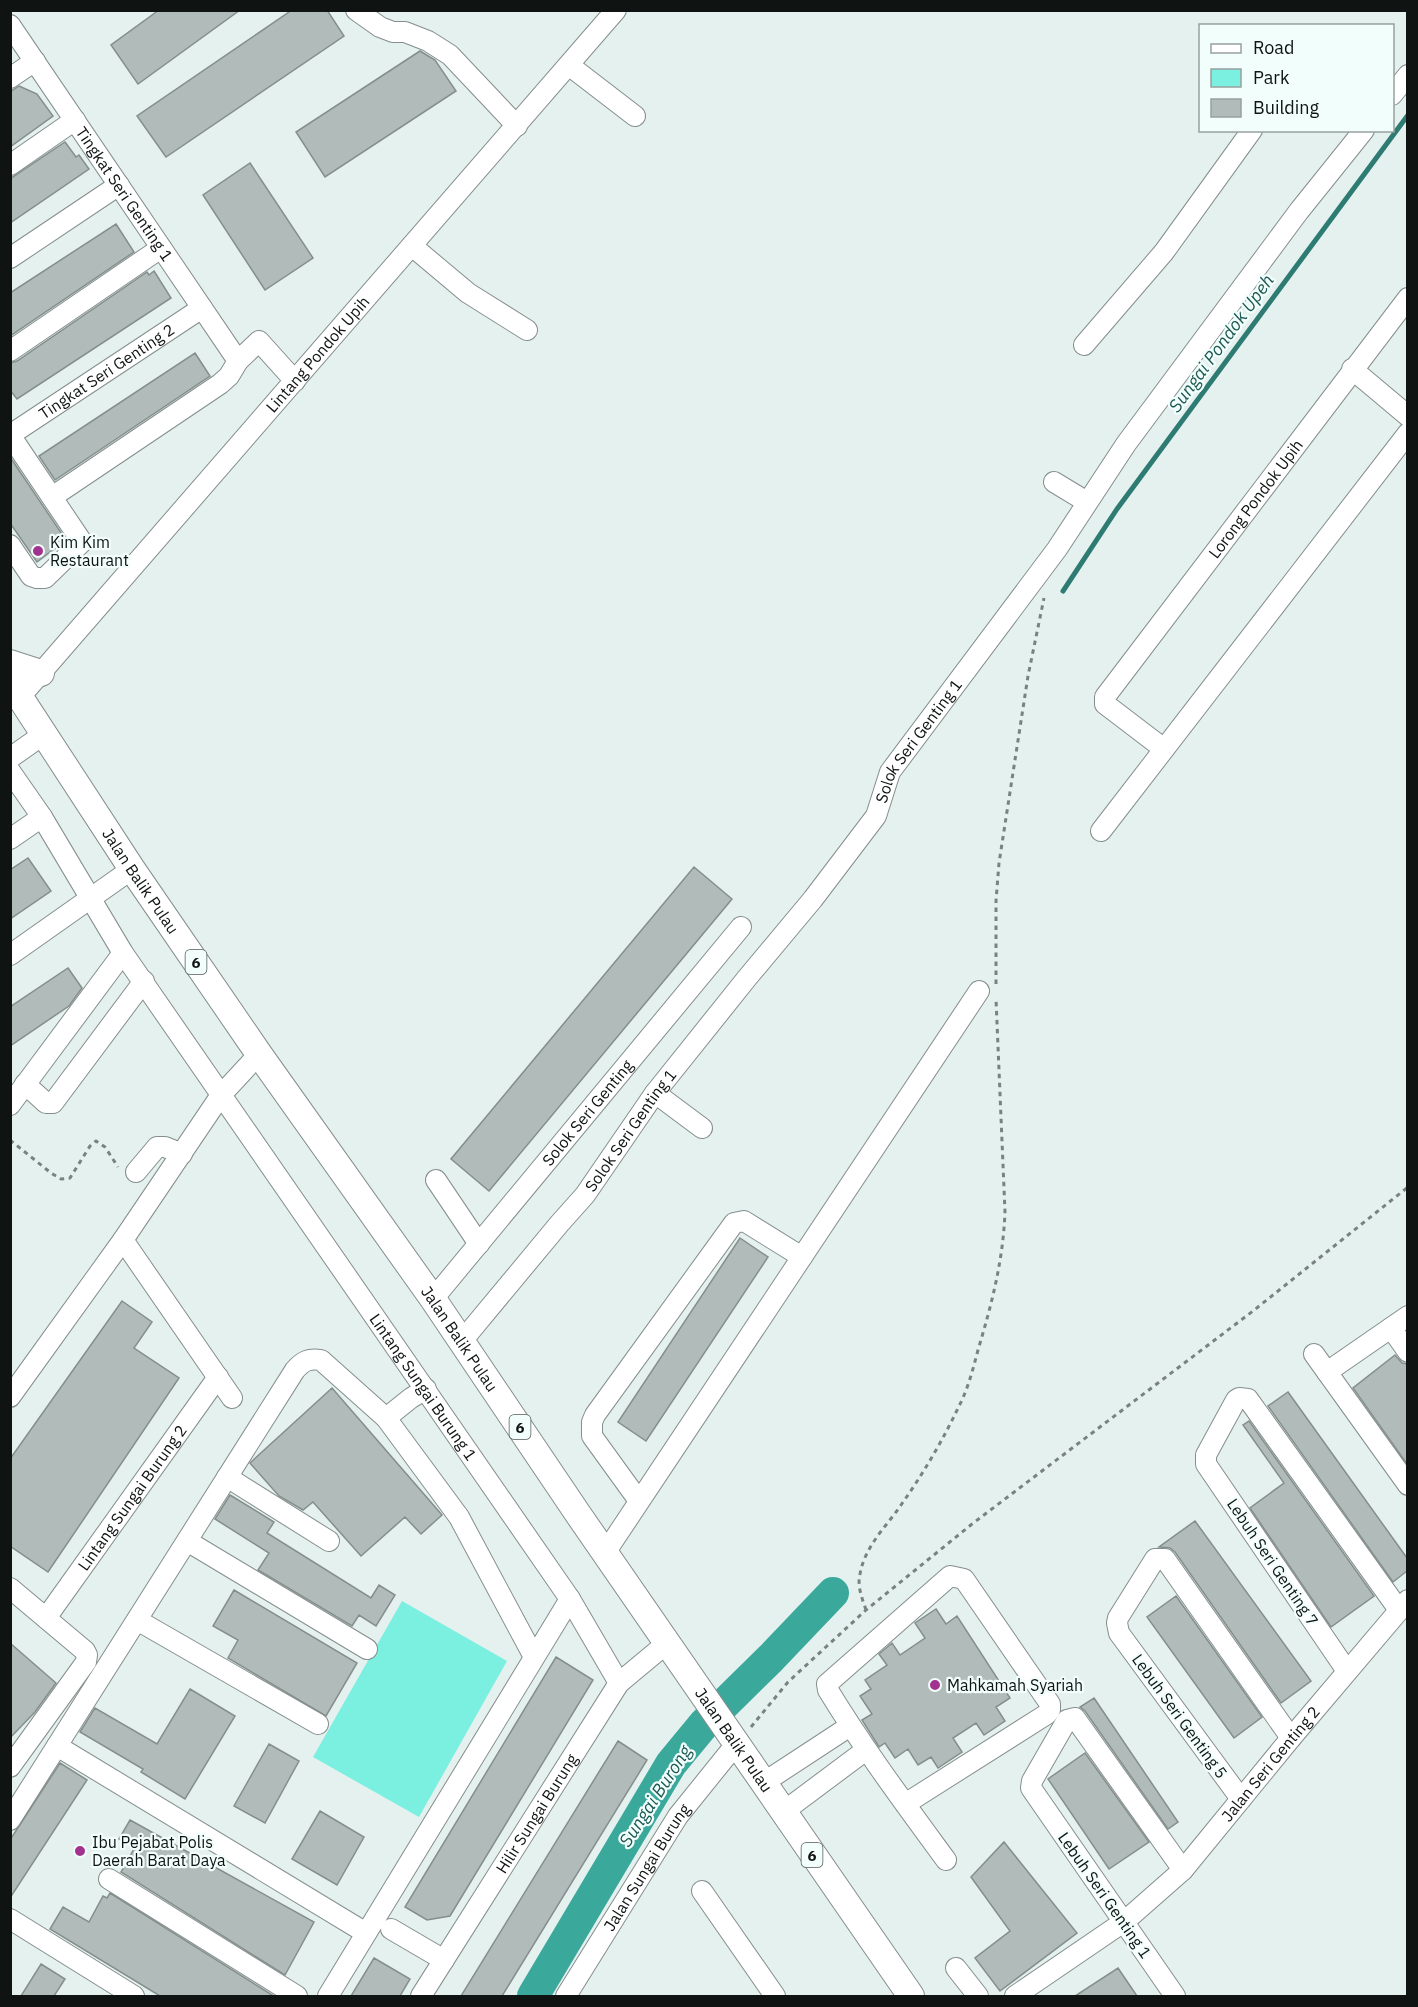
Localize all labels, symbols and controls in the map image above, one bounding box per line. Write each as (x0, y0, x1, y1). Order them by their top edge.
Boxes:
legend (1199, 24, 1394, 132)
text: Road (1253, 36, 1294, 59)
text: Park (1253, 66, 1290, 89)
text: Building (1253, 96, 1320, 119)
street label: Tingkat Seri Genting 1 (72, 123, 177, 265)
water label: Sungai Pondok Upeh (1163, 269, 1279, 417)
street label: Lintang Pondok Upih (262, 292, 373, 416)
street label: Tingkat Seri Genting 2 (35, 319, 178, 423)
street label: Lorong Pondok Upih (1204, 435, 1307, 562)
place label: Kim Kim Restaurant (50, 532, 129, 570)
marker: Kim Kim Restaurant (31, 544, 45, 558)
street label: Solok Seri Genting 1 (871, 675, 966, 805)
street label: Jalan Balik Pulau (98, 824, 183, 937)
road number: 6 (186, 950, 206, 974)
street label: Solok Seri Genting (538, 1055, 637, 1170)
street label: Solok Seri Genting 1 (580, 1065, 680, 1195)
street label: Jalan Balik Pulau (417, 1282, 502, 1395)
street label: Lintang Sungai Burung 1 (365, 1310, 481, 1464)
road number: 6 (510, 1415, 530, 1439)
street label: Lintang Sungai Burung 2 (73, 1421, 191, 1574)
street label: Lebuh Seri Genting 7 (1223, 1495, 1323, 1629)
street label: Lebuh Seri Genting 5 (1128, 1650, 1232, 1782)
place label: Mahkamah Syariah (947, 1675, 1083, 1695)
marker: Mahkamah Syariah (928, 1678, 942, 1692)
street label: Jalan Balik Pulau (691, 1684, 777, 1796)
street label: Jalan Seri Genting 2 (1217, 1702, 1324, 1825)
water label: Sungai Burong (614, 1740, 697, 1851)
street label: Hilir Sungai Burung (491, 1749, 582, 1877)
street label: Jalan Sungai Burung (599, 1799, 695, 1935)
street label: Lebuh Seri Genting 1 (1054, 1828, 1156, 1962)
place label: Ibu Pejabat Polis Daerah Barat Daya (92, 1832, 226, 1870)
road number: 6 (802, 1843, 822, 1867)
marker: Ibu Pejabat Polis Daerah Barat Daya (73, 1844, 87, 1858)

